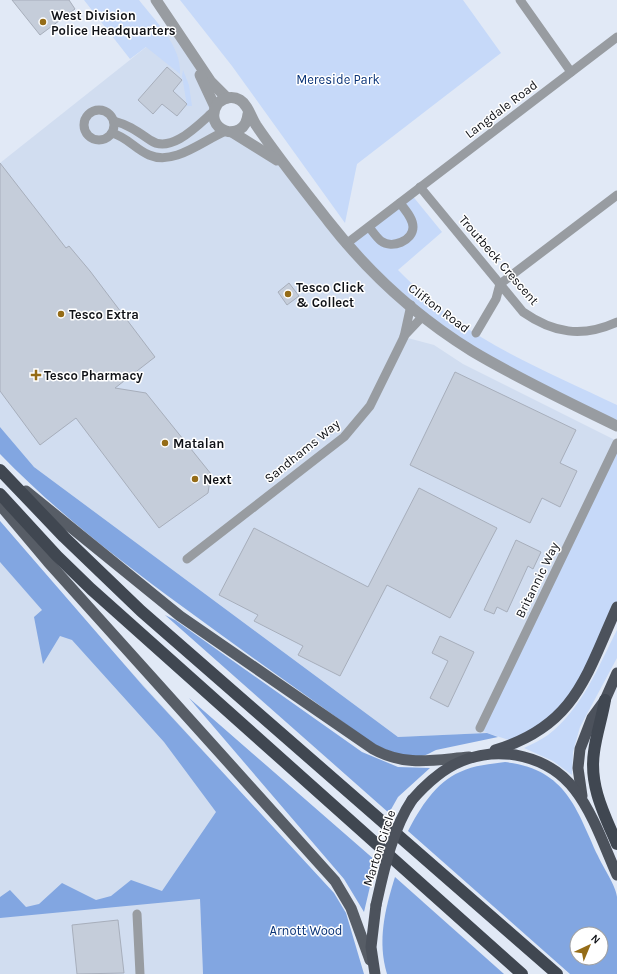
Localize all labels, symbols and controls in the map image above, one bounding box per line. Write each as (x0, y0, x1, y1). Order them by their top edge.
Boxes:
place label: West Division Police Headquarters (51, 8, 176, 39)
marker: West Division Police Headquarters (38, 17, 48, 27)
park label: Mereside Park (296, 72, 380, 87)
street label: Langdale Road (462, 77, 540, 141)
street label: Troutbeck Crescent (456, 212, 542, 308)
place label: Tesco Click & Collect (296, 280, 364, 310)
street label: Clifton Road (405, 280, 473, 336)
marker: Tesco Click & Collect (283, 289, 293, 299)
place label: Tesco Extra (69, 307, 139, 322)
marker: Tesco Extra (56, 309, 66, 319)
place label: Tesco Pharmacy (44, 368, 143, 383)
marker: Tesco Pharmacy (31, 370, 41, 380)
street label: Sandhams Way (262, 416, 342, 486)
place label: Matalan (173, 436, 224, 451)
marker: Matalan (160, 438, 170, 448)
place label: Next (203, 472, 232, 487)
marker: Next (190, 474, 200, 484)
street label: Britannic Way (512, 540, 562, 620)
street label: Marton Circle (360, 808, 398, 888)
park label: Arnott Wood (269, 923, 343, 938)
north arrow (569, 926, 609, 966)
text: N (588, 932, 603, 947)

